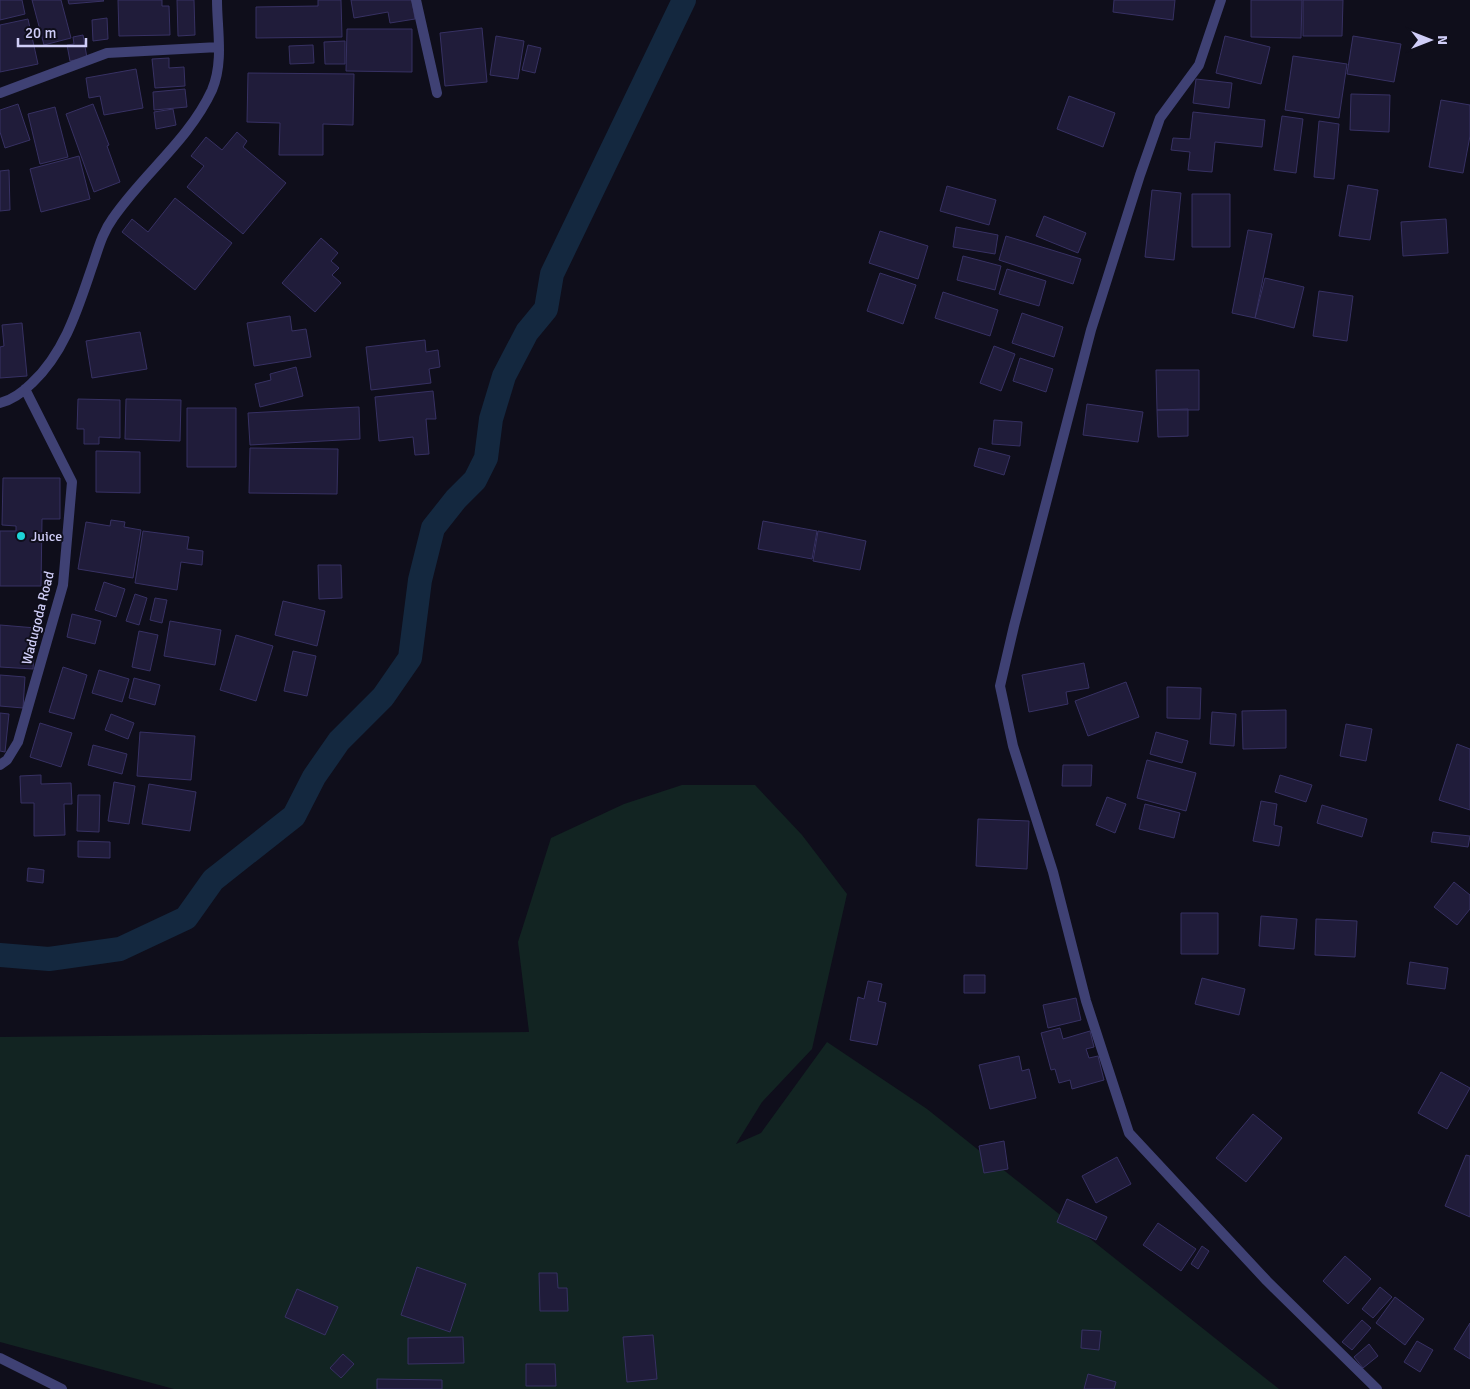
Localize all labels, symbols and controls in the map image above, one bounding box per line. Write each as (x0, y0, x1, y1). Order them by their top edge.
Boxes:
scale bar (18, 15, 85, 47)
north arrow (1405, 15, 1455, 65)
text: 20 m (25, 24, 56, 42)
text: N (1434, 35, 1451, 45)
place label: Juice (31, 528, 62, 545)
marker: Juice (15, 530, 27, 542)
street label: Wadugoda Road (18, 569, 58, 667)

